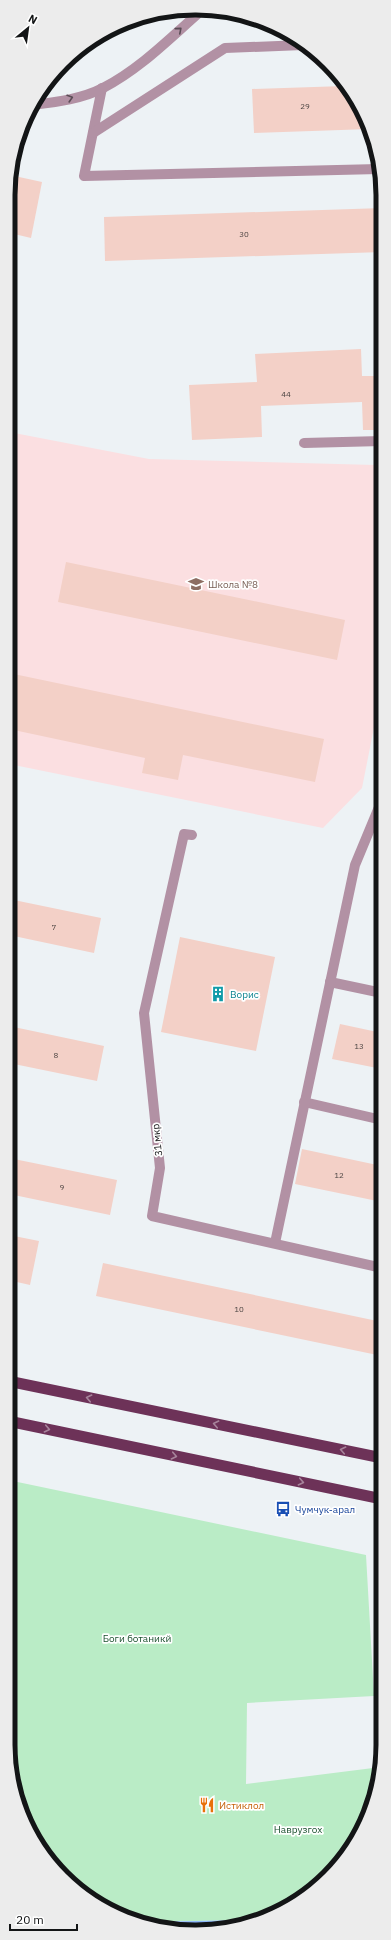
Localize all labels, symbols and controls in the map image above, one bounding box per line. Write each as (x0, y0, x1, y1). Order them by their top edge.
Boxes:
north arrow (8, 8, 48, 48)
text: N (26, 11, 40, 27)
one-way arrow (174, 28, 182, 35)
one-way arrow (67, 94, 74, 103)
house number: 29 (300, 101, 310, 111)
house number: 30 (239, 229, 249, 239)
house number: 44 (281, 389, 291, 399)
school or university icon: Школа №8 (187, 575, 205, 593)
place label: Школа №8 (208, 578, 258, 591)
house number: 7 (52, 922, 57, 932)
building icon: Ворис (209, 985, 227, 1003)
place label: Ворис (230, 988, 259, 1001)
house number: 13 (354, 1041, 364, 1051)
house number: 8 (54, 1050, 59, 1060)
street label: 31 мкр (149, 1123, 165, 1157)
house number: 12 (334, 1170, 344, 1180)
house number: 9 (60, 1182, 65, 1192)
house number: 10 (234, 1304, 244, 1314)
one-way arrow (86, 1394, 92, 1402)
one-way arrow (213, 1420, 219, 1429)
one-way arrow (43, 1424, 50, 1433)
one-way arrow (340, 1447, 347, 1455)
one-way arrow (171, 1451, 177, 1459)
one-way arrow (298, 1477, 304, 1486)
bus stop icon: Чумчук-арал (274, 1500, 292, 1518)
place label: Чумчук-арал (295, 1503, 355, 1516)
park label: Боги ботаникй (103, 1632, 171, 1645)
restaurant icon: Истиклол (198, 1796, 216, 1814)
place label: Истиклол (219, 1799, 264, 1812)
park label: Наврузгох (274, 1823, 322, 1836)
scale bar (10, 1906, 77, 1932)
text: 20 m (16, 1912, 44, 1927)

